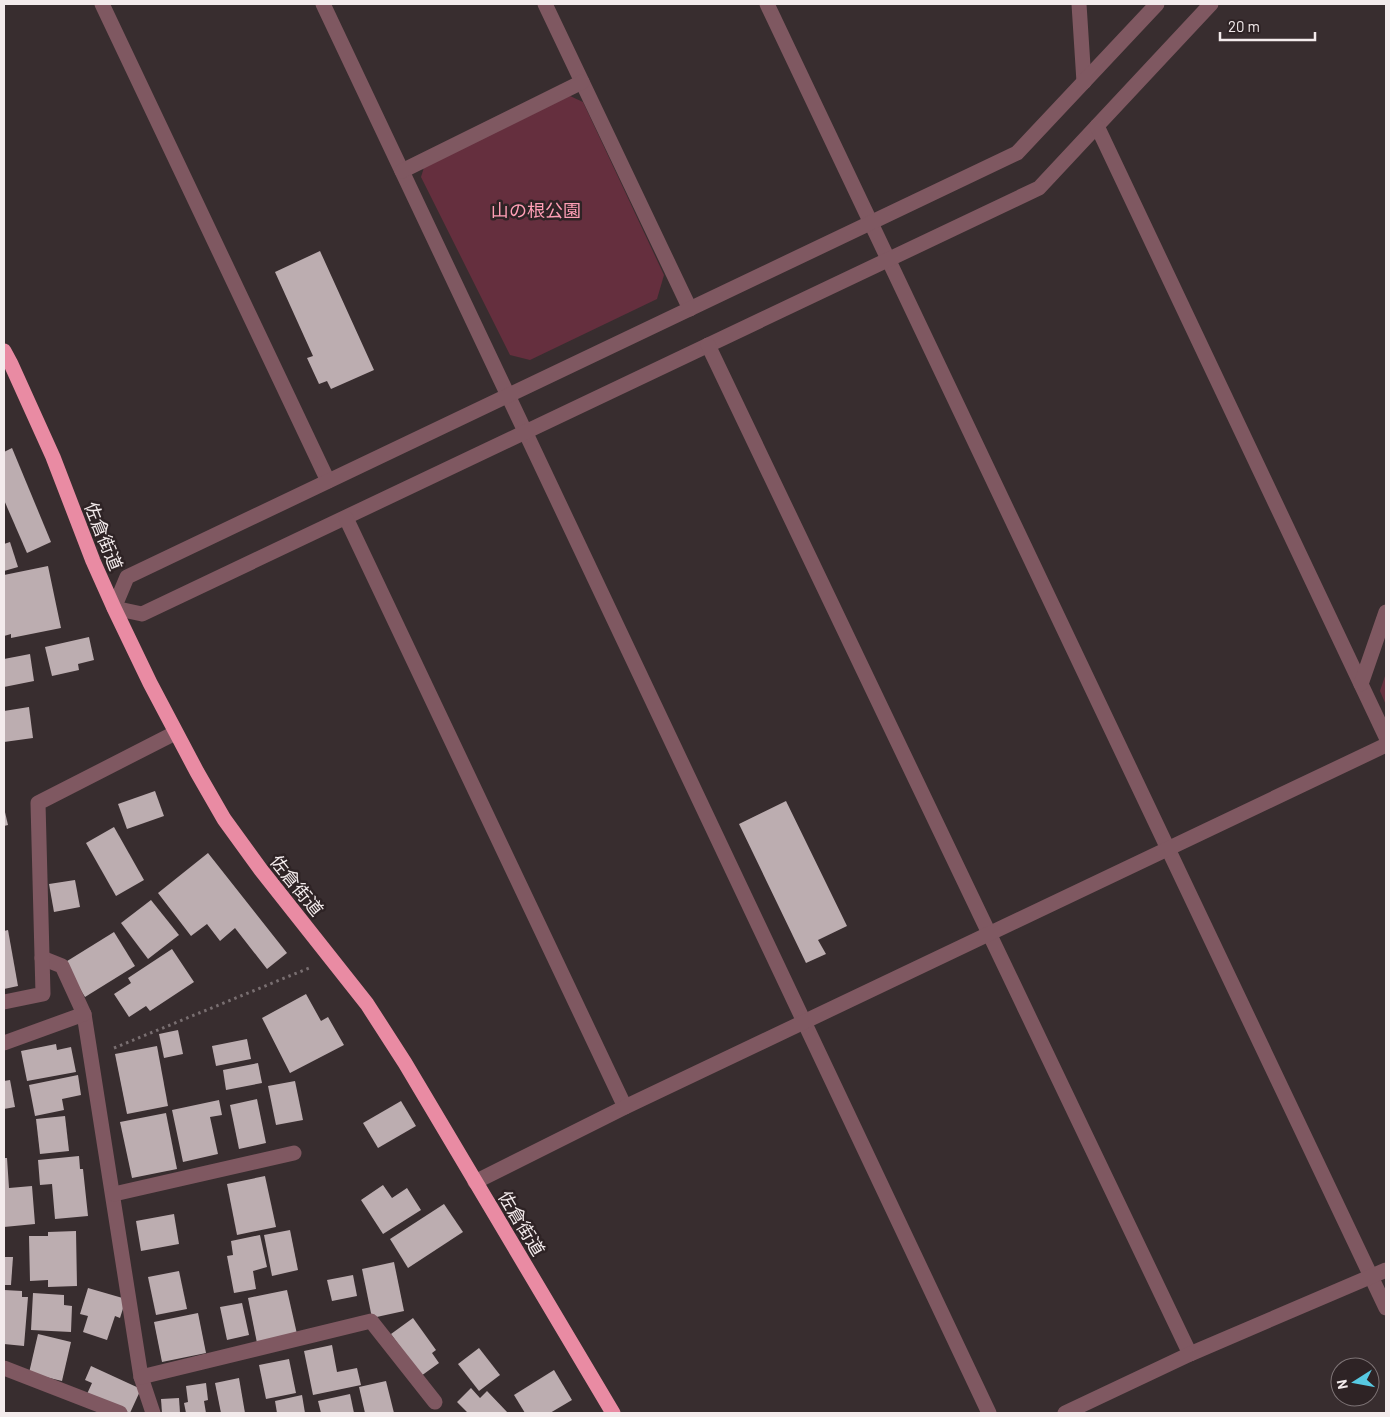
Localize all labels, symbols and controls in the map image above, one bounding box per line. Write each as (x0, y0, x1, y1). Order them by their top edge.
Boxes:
scale bar (1220, 10, 1315, 42)
text: 20 m (1228, 17, 1260, 35)
park label: 山の根公園 (491, 199, 581, 221)
street label: 佐倉街道 (80, 499, 128, 573)
street label: 佐倉街道 (266, 850, 328, 920)
street label: 佐倉街道 (494, 1186, 550, 1260)
north arrow (1330, 1357, 1380, 1407)
text: N (1333, 1378, 1351, 1391)

